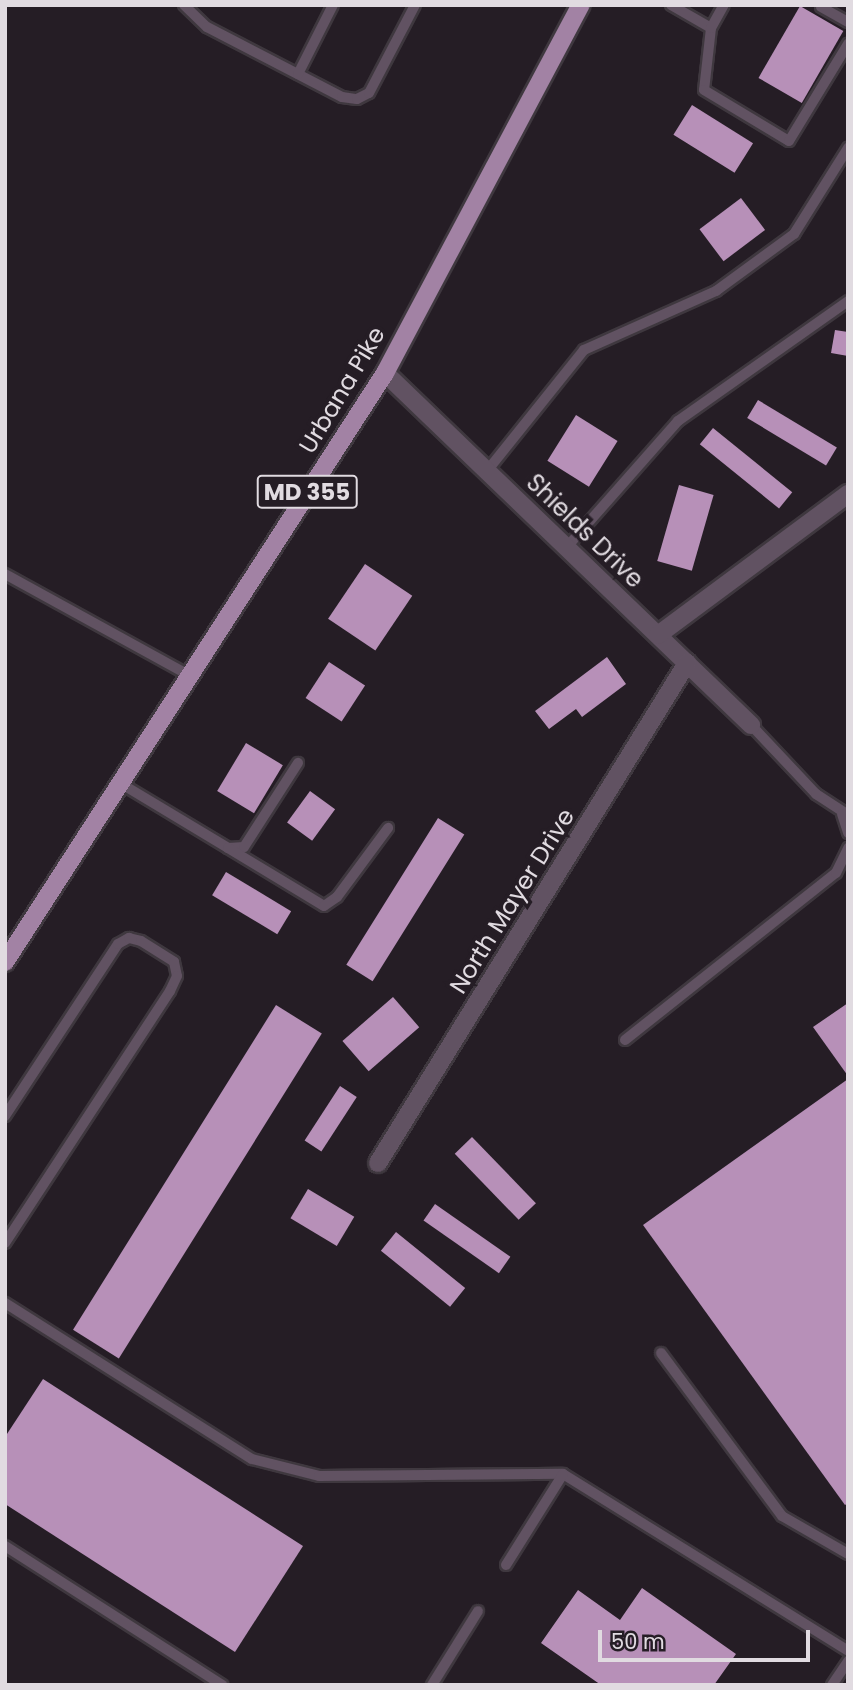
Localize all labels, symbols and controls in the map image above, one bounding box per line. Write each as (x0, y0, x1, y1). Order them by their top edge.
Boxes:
street label: Urbana Pike (293, 321, 391, 459)
street label: Shields Drive (521, 468, 649, 594)
road number: MD 355 (256, 472, 358, 512)
street label: North Mayer Drive (443, 803, 581, 999)
scale bar (601, 1616, 813, 1660)
text: 50 m (611, 1627, 665, 1656)

